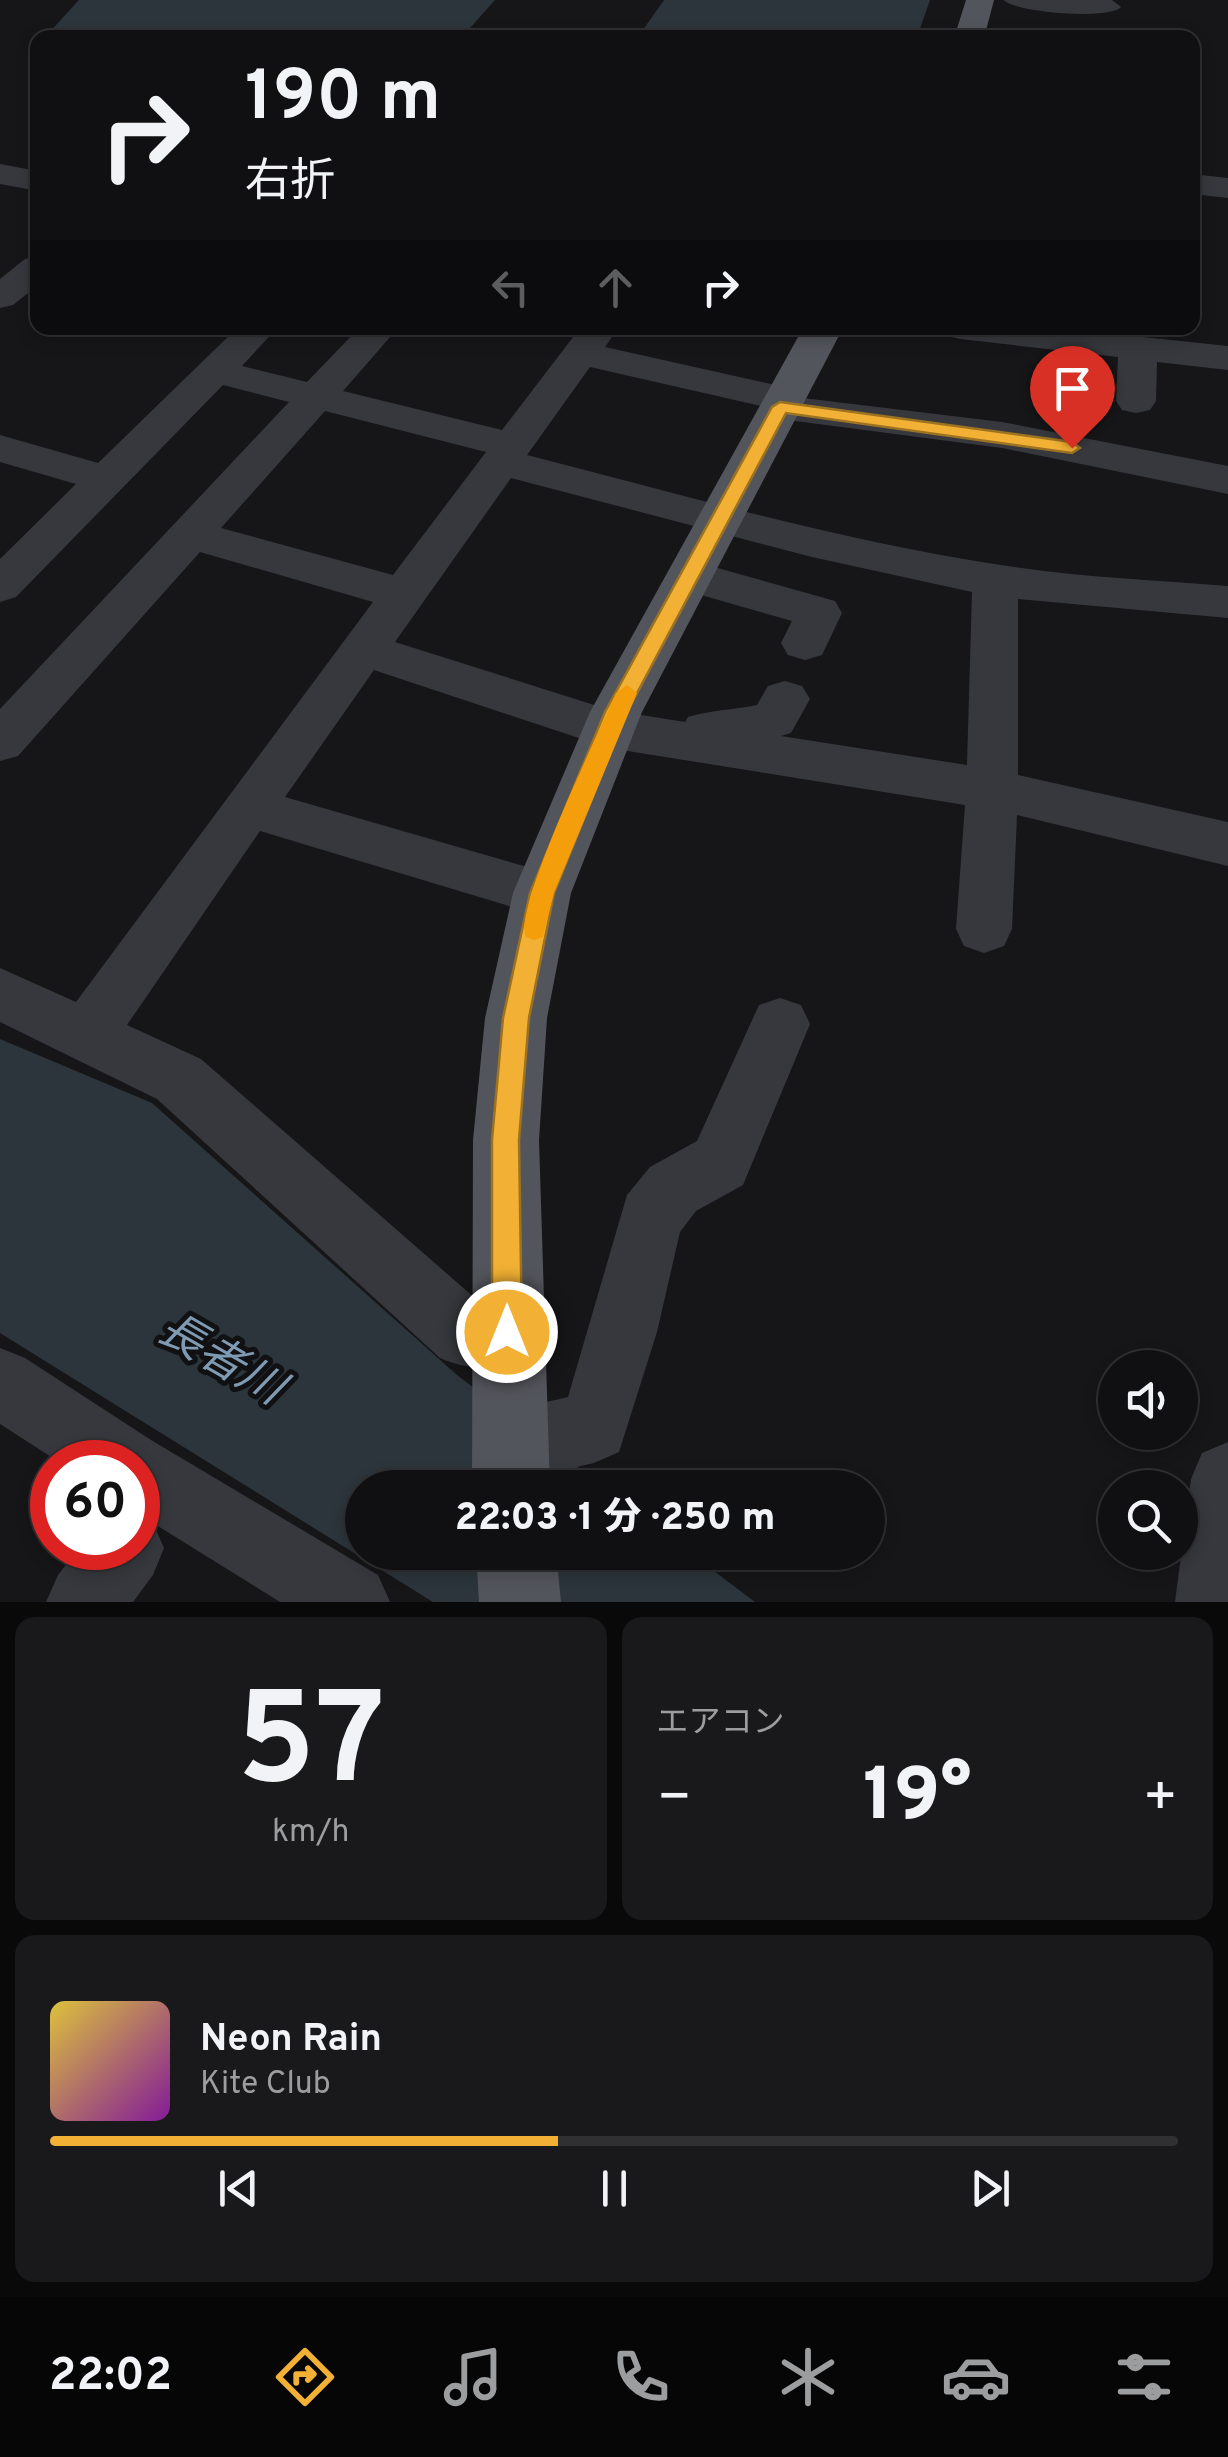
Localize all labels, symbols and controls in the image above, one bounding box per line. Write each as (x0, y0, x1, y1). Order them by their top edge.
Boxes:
text: 190 m (245, 56, 441, 145)
icon: right (80, 70, 210, 200)
text: 右折 (245, 155, 335, 212)
icon: left (483, 260, 538, 315)
icon: ahead (588, 260, 643, 315)
icon: right (693, 260, 748, 315)
pin (1030, 346, 1115, 449)
icon: arrive (1045, 361, 1100, 416)
position arrow (455, 1280, 559, 1384)
water label: 長者川 (147, 1303, 296, 1421)
map controls (1098, 1350, 1198, 1570)
button: sound (1098, 1350, 1198, 1450)
speed limit sign: 60 (30, 1440, 160, 1570)
button: search (1098, 1470, 1198, 1570)
text: 22:03 · 1 分 · 250 m (455, 1495, 775, 1544)
text: 57 (236, 1665, 385, 1830)
text: エアコン (657, 1704, 785, 1744)
text: 19° (863, 1752, 972, 1847)
text: − (657, 1765, 692, 1835)
text: + (1143, 1765, 1178, 1835)
text: km/h (272, 1813, 350, 1853)
text: Neon Rain (200, 2016, 382, 2065)
text: Kite Club (200, 2065, 331, 2105)
icon: previous (211, 2161, 266, 2216)
icon: pause (587, 2161, 642, 2216)
icon: next (963, 2161, 1018, 2216)
icon: directions (270, 2342, 340, 2412)
icon: music (438, 2342, 508, 2412)
icon: phone (606, 2342, 676, 2412)
icon: climate (773, 2342, 843, 2412)
icon: car (941, 2342, 1011, 2412)
icon: filters (1109, 2342, 1179, 2412)
text: 22:02 (49, 2349, 172, 2406)

